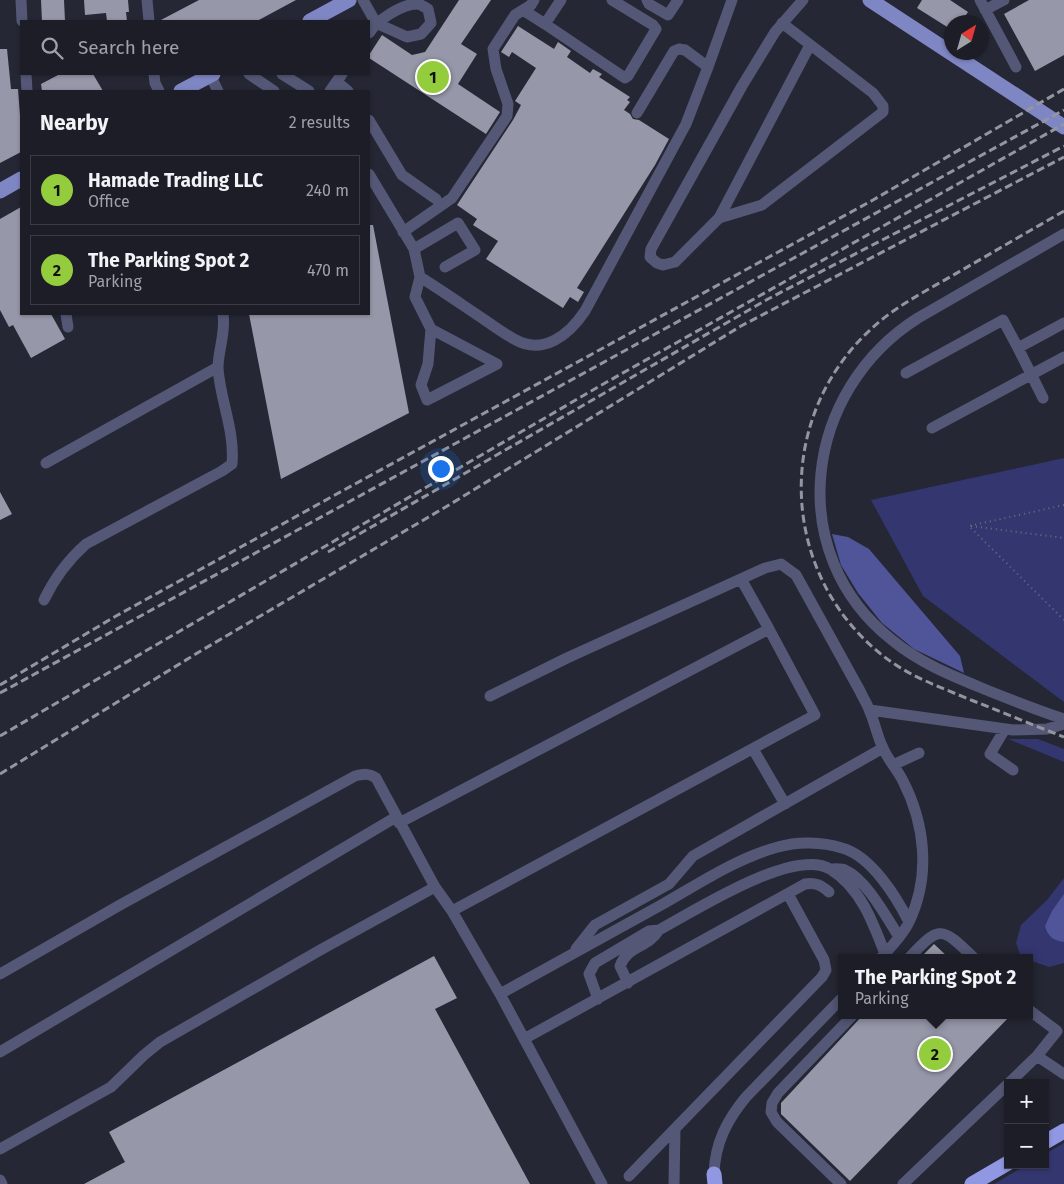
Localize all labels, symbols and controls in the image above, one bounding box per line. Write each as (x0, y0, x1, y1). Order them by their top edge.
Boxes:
north arrow (944, 15, 989, 60)
search box (20, 20, 370, 75)
icon: search (38, 34, 66, 62)
text: Search here (78, 36, 179, 59)
pin: 1 (417, 58, 449, 96)
text: Nearby (40, 110, 108, 136)
text: 2 results (289, 113, 350, 132)
text: Hamade Trading LLC (88, 169, 263, 192)
text: 1 (53, 181, 61, 200)
text: 240 m (306, 181, 349, 200)
text: Office (88, 192, 130, 211)
text: The Parking Spot 2 (88, 249, 249, 272)
text: 2 (53, 261, 61, 280)
text: 470 m (307, 261, 349, 280)
text: Parking (88, 272, 142, 291)
your location (428, 456, 454, 482)
popup (838, 954, 1033, 1019)
text: The Parking Spot 2 (855, 966, 1016, 989)
text: Parking (855, 989, 909, 1008)
pin: 2 (919, 1035, 951, 1073)
map controls (1004, 1079, 1049, 1169)
button: + (1004, 1079, 1049, 1124)
button: − (1004, 1124, 1049, 1169)

